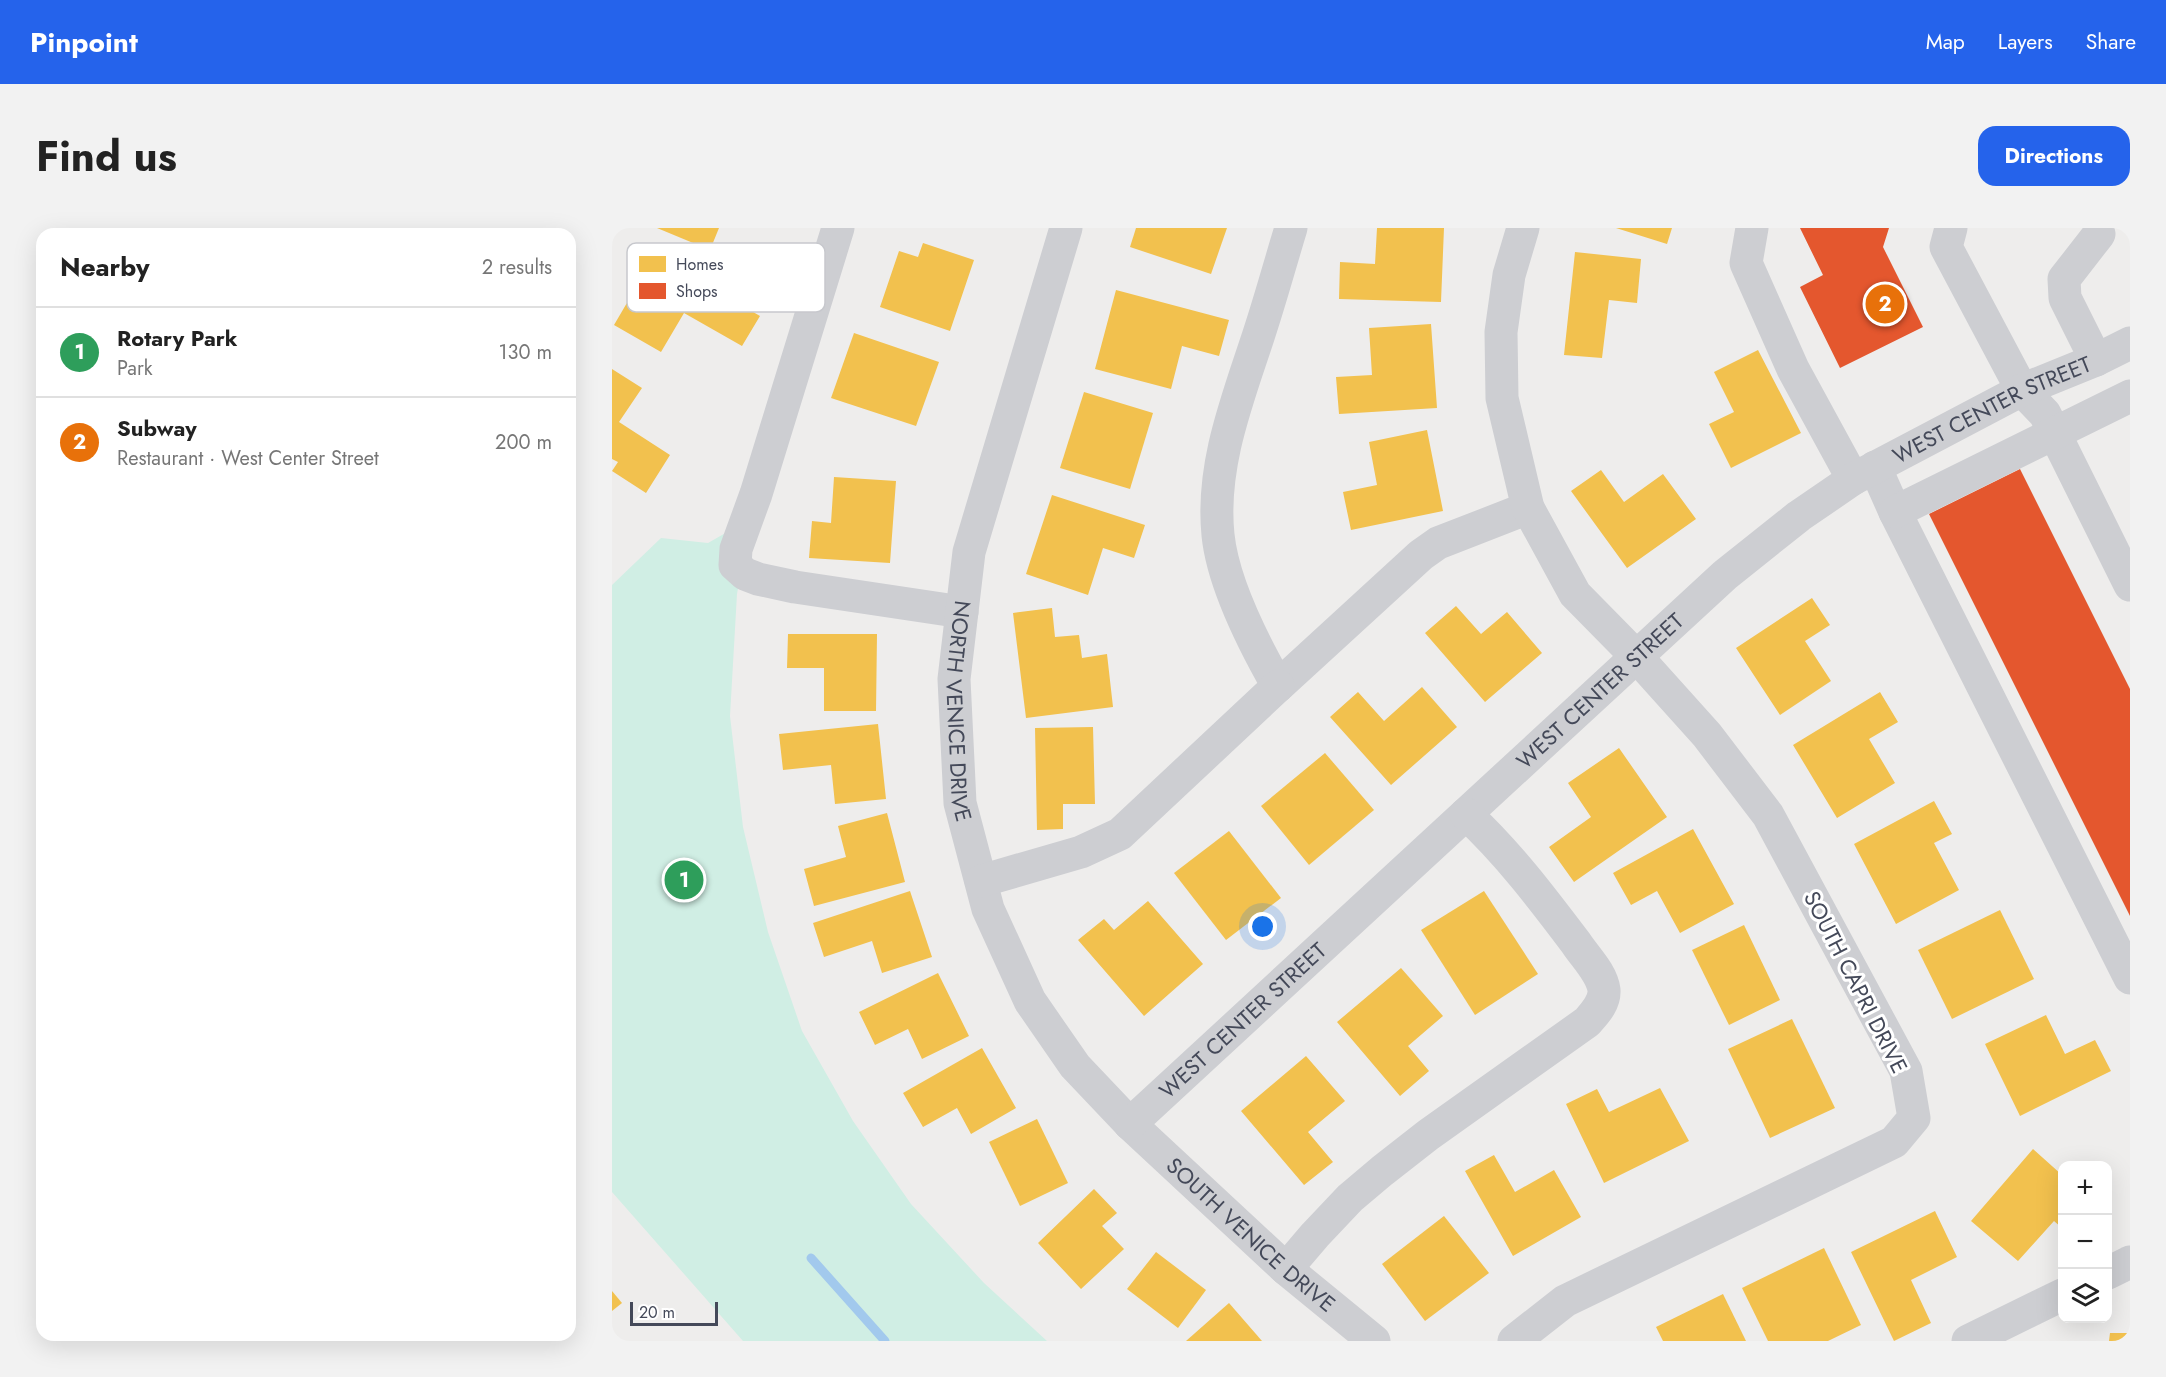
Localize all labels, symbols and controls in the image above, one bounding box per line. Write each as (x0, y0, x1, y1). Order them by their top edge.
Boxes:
text: Pinpoint (30, 22, 138, 63)
text: Map (1926, 27, 1965, 57)
text: Layers (1998, 27, 2053, 57)
text: Share (2086, 27, 2136, 57)
text: Find us (36, 126, 177, 187)
button: Directions (1978, 126, 2130, 186)
legend (627, 243, 825, 312)
text: Nearby (60, 248, 149, 286)
text: 2 results (482, 253, 552, 282)
text: Homes (676, 253, 723, 276)
text: Shops (676, 280, 717, 303)
pin: 2 (1866, 282, 1904, 326)
text: Rotary Park (117, 322, 237, 354)
text: 1 (74, 338, 85, 367)
text: 130 m (498, 338, 552, 367)
street label: WEST CENTER STREET (1887, 347, 2096, 471)
text: Park (117, 354, 153, 383)
text: Subway (117, 412, 197, 444)
text: 2 (73, 428, 86, 457)
text: 200 m (495, 428, 552, 457)
text: Restaurant · West Center Street (117, 444, 379, 473)
street label: NORTH VENICE DRIVE (938, 599, 980, 825)
street label: WEST CENTER STREET (1509, 605, 1691, 776)
pin: 1 (664, 858, 704, 902)
street label: SOUTH CAPRI DRIVE (1796, 885, 1916, 1079)
your location (1248, 912, 1277, 941)
street label: WEST CENTER STREET (1152, 934, 1334, 1106)
street label: SOUTH VENICE DRIVE (1159, 1150, 1343, 1319)
map controls (2058, 1161, 2112, 1323)
button: + (2058, 1161, 2112, 1215)
button: − (2058, 1215, 2112, 1269)
button: layers (2058, 1269, 2112, 1323)
scale bar (630, 1299, 718, 1326)
text: 20 m (639, 1301, 675, 1324)

